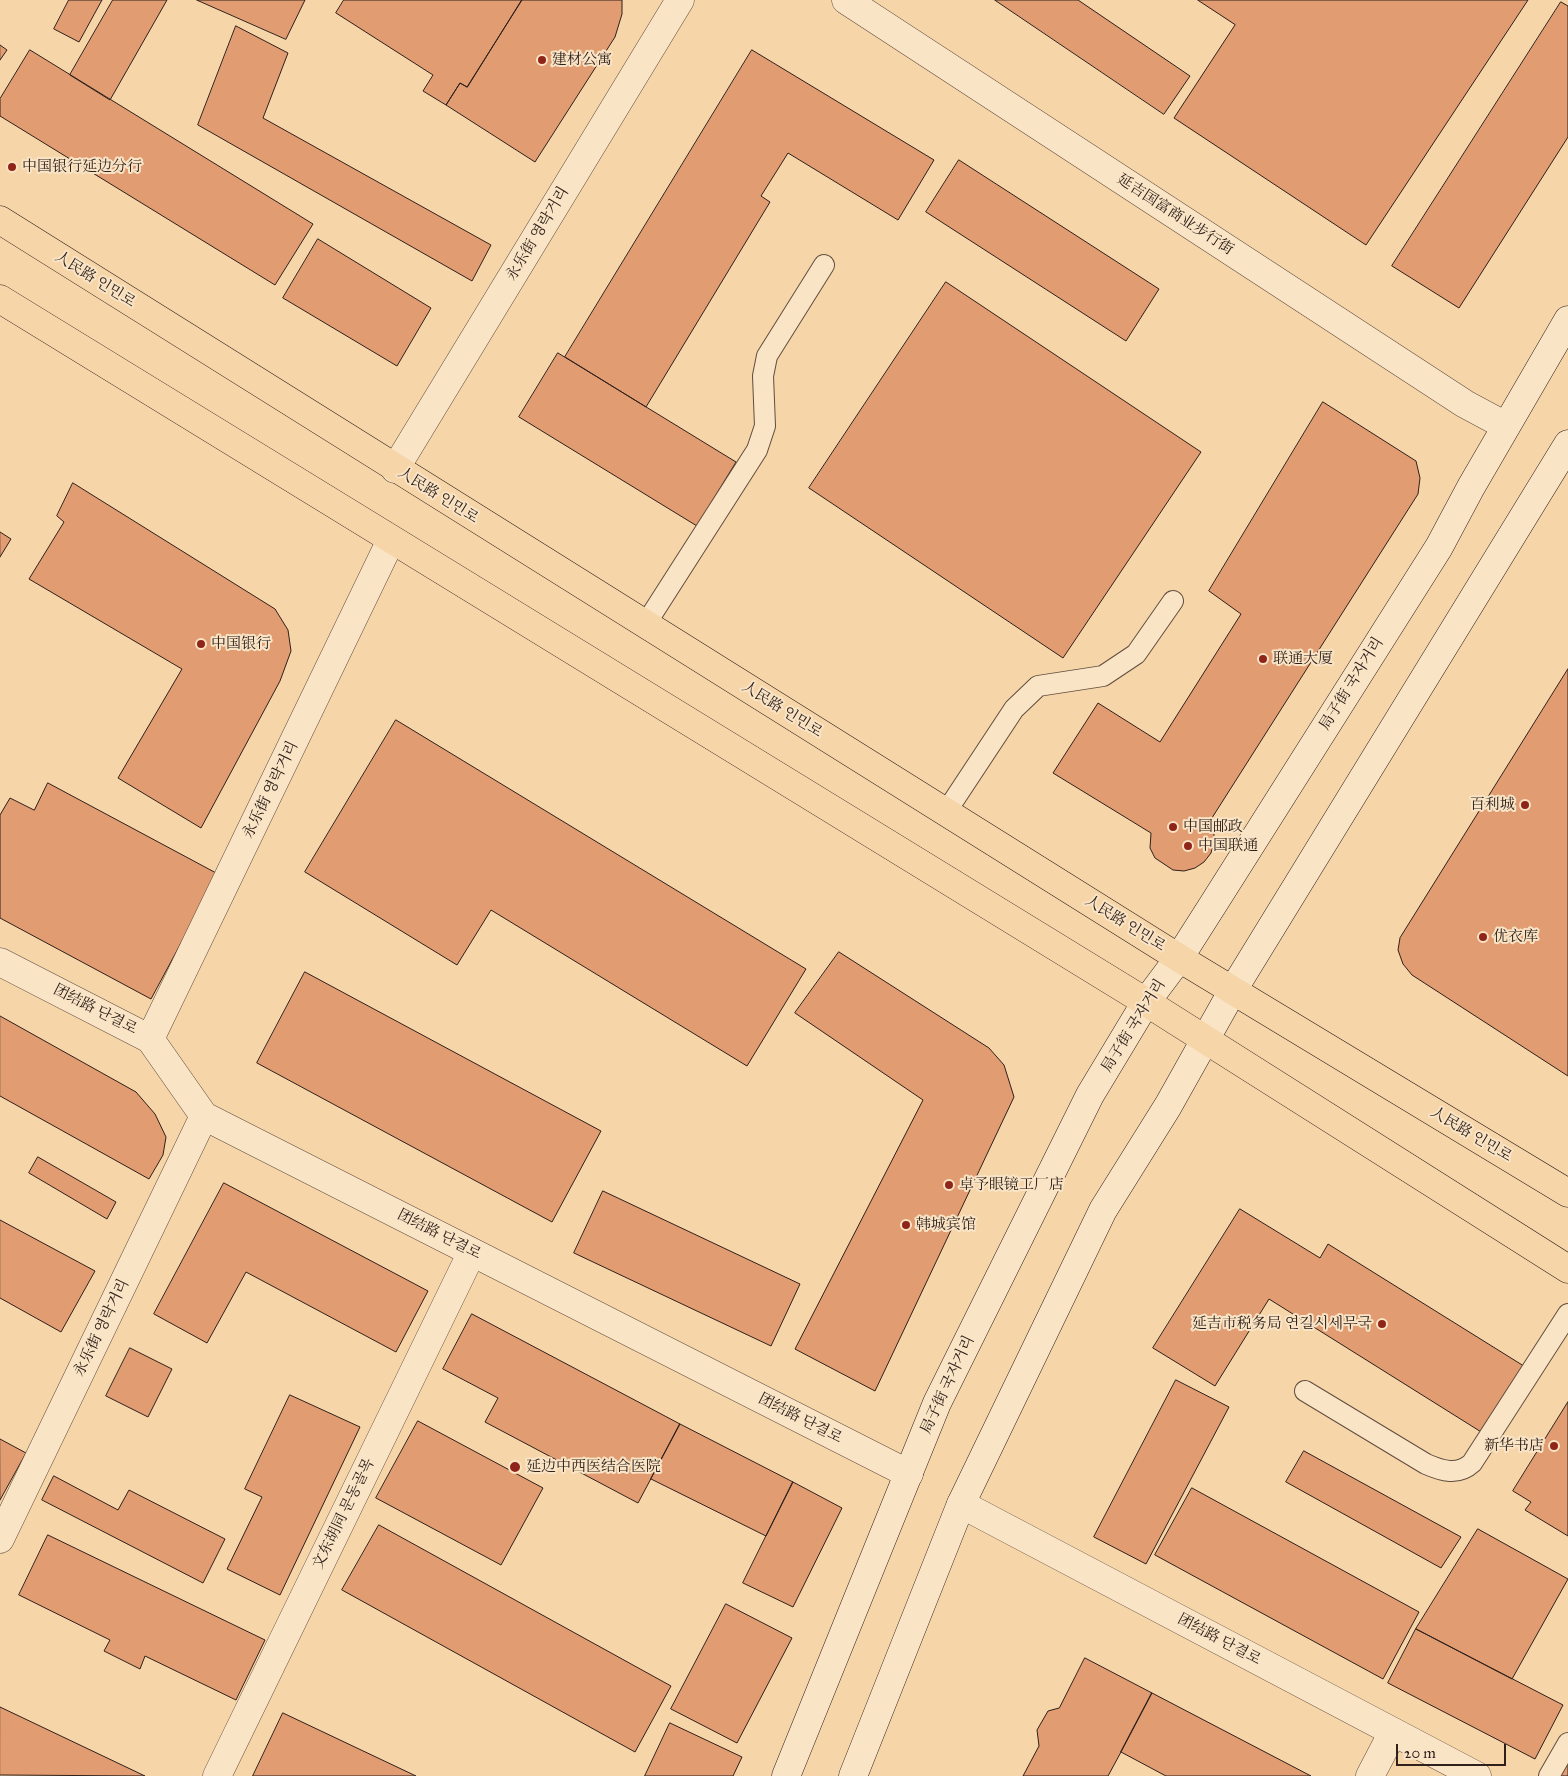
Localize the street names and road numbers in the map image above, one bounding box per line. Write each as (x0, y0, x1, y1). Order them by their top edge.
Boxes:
street label: 延吉国富商业步行街 (1113, 171, 1237, 259)
street label: 永乐街 영락거리 (503, 184, 573, 284)
street label: 人民路 인민로 (51, 248, 139, 312)
street label: 人民路 인민로 (394, 464, 482, 528)
street label: 局子街 국자거리 (1316, 634, 1388, 734)
street label: 人民路 인민로 (738, 678, 826, 742)
street label: 永乐街 영락거리 (240, 738, 302, 842)
street label: 人民路 인민로 (1081, 892, 1169, 956)
street label: 局子街 국자거리 (1098, 976, 1170, 1076)
street label: 团结路 단결로 (50, 981, 140, 1039)
street label: 人民路 인민로 (1427, 1104, 1515, 1166)
street label: 团结路 단결로 (394, 1206, 484, 1264)
street label: 永乐街 영락거리 (71, 1276, 133, 1380)
street label: 局子街 국자거리 (917, 1333, 979, 1437)
street label: 团结路 단결로 (755, 1390, 845, 1448)
street label: 文东胡同 문동골목 (309, 1456, 379, 1572)
street label: 团结路 단결로 (1174, 1611, 1264, 1669)

